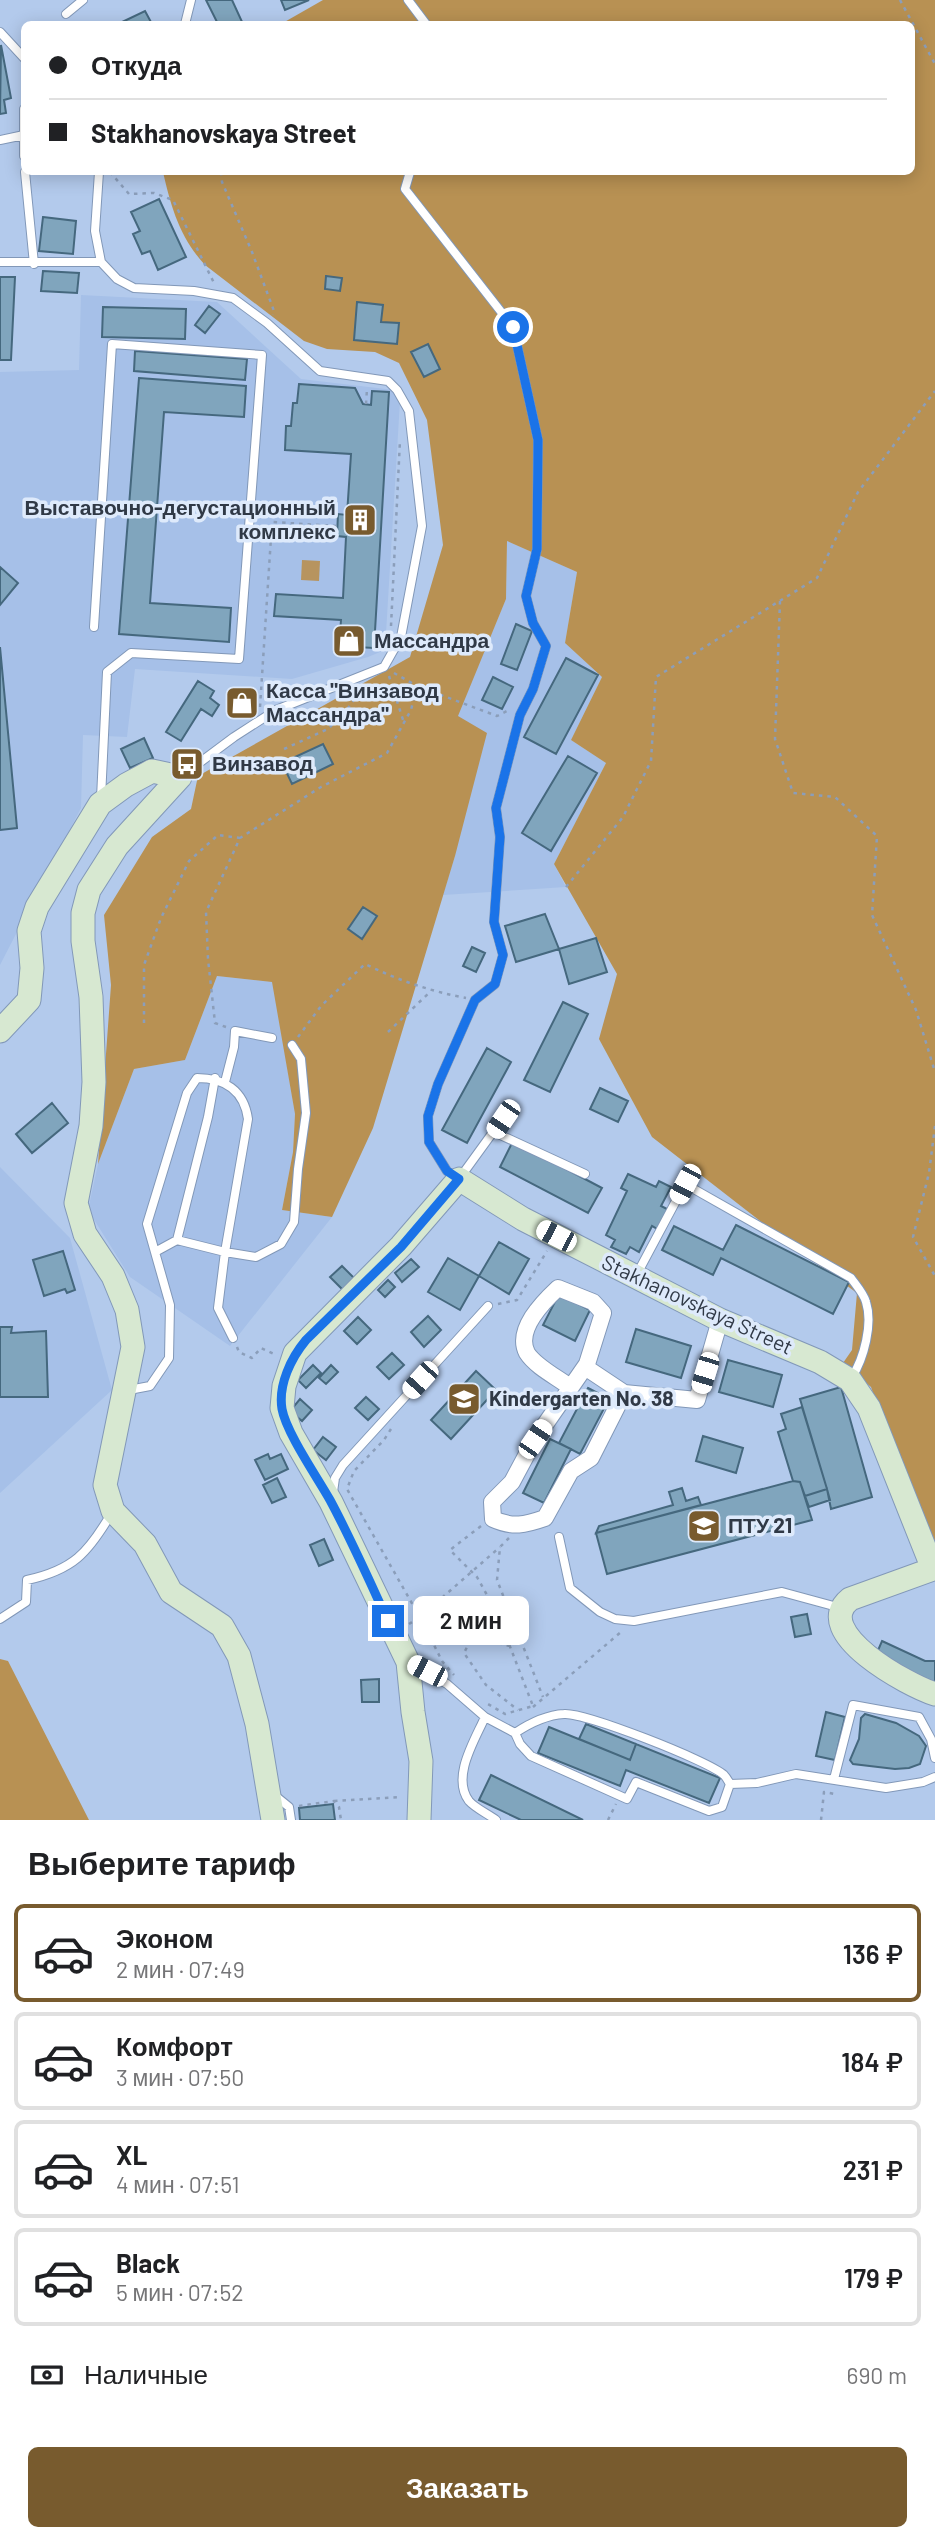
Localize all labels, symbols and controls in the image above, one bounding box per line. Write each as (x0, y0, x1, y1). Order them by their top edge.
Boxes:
text: Откуда (91, 49, 182, 80)
text: Stakhanovskaya Street (91, 117, 356, 148)
route start (497, 311, 529, 343)
place label: Выставочно-дегустационный комплекс (25, 494, 336, 543)
building icon: Выставочно-дегустационный комплекс (341, 501, 379, 539)
shop icon: Массандра (330, 622, 368, 660)
place label: Массандра (374, 627, 490, 652)
place label: Касса "Винзавод Массандра" (266, 677, 439, 726)
shop icon: Касса "Винзавод Массандра" (223, 684, 261, 722)
bus stop icon: Винзавод (168, 745, 206, 783)
place label: Винзавод (212, 750, 313, 775)
car (483, 1096, 524, 1142)
car (666, 1161, 705, 1207)
car (533, 1217, 580, 1255)
street label: Stakhanovskaya Street (598, 1248, 797, 1359)
car (689, 1350, 722, 1396)
car (399, 1357, 442, 1403)
school or university icon: Kindergarten No. 38 (445, 1380, 483, 1418)
place label: Kindergarten No. 38 (489, 1385, 674, 1410)
car (515, 1416, 556, 1462)
school or university icon: ПТУ 21 (685, 1507, 723, 1545)
place label: ПТУ 21 (728, 1512, 792, 1537)
callout: 2 мин (412, 1596, 528, 1646)
route end (372, 1605, 404, 1637)
text: 2 мин (440, 1606, 502, 1634)
car (404, 1652, 451, 1690)
text: Выберите тариф (28, 1843, 296, 1881)
icon: car (32, 1922, 95, 1985)
text: Эконом (116, 1922, 214, 1953)
text: 136 ₽ (843, 1938, 903, 1969)
text: 2 мин · 07:49 (116, 1955, 245, 1983)
icon: car (32, 2030, 95, 2093)
text: Комфорт (116, 2030, 233, 2061)
text: 184 ₽ (841, 2046, 903, 2077)
text: 3 мин · 07:50 (116, 2063, 244, 2091)
icon: car (32, 2138, 95, 2201)
text: XL (116, 2139, 147, 2170)
text: 231 ₽ (843, 2154, 903, 2185)
text: 4 мин · 07:51 (116, 2170, 240, 2198)
icon: car (32, 2246, 95, 2309)
text: Black (116, 2247, 180, 2278)
text: 179 ₽ (844, 2262, 903, 2293)
text: 5 мин · 07:52 (116, 2278, 244, 2306)
icon: cash (28, 2356, 66, 2394)
text: Наличные (84, 2358, 208, 2389)
text: 690 m (847, 2361, 907, 2389)
button: Заказать (28, 2447, 907, 2527)

